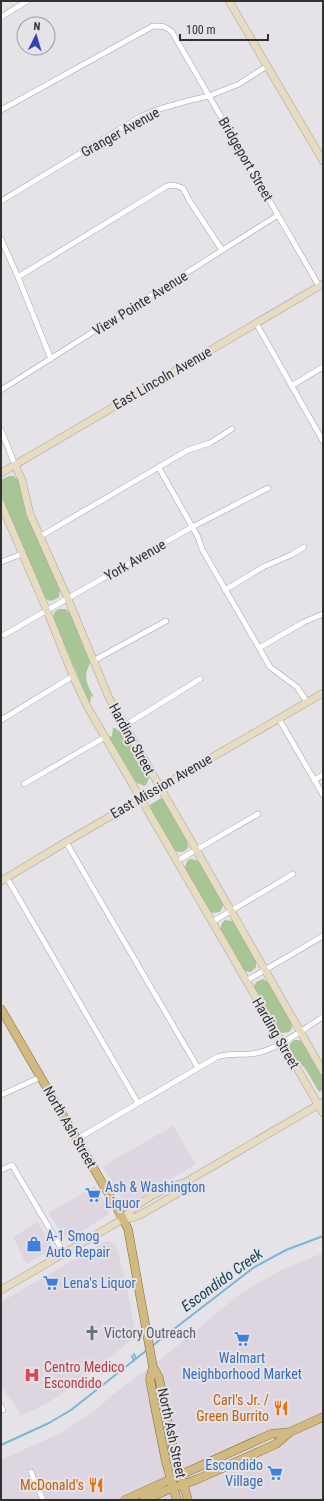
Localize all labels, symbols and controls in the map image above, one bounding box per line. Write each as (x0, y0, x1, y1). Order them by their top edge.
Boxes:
north arrow (16, 16, 56, 56)
scale bar (180, 16, 268, 42)
text: N (33, 20, 41, 33)
text: 100 m (186, 23, 216, 37)
street label: Granger Avenue (78, 104, 162, 160)
street label: Bridgeport Street (216, 114, 276, 204)
street label: View Pointe Avenue (90, 267, 191, 339)
street label: East Lincoln Avenue (110, 343, 214, 413)
street label: York Avenue (102, 536, 169, 584)
street label: Harding Street (106, 700, 158, 778)
street label: East Mission Avenue (107, 750, 215, 822)
street label: Harding Street (249, 995, 303, 1071)
street label: North Ash Street (40, 1083, 100, 1171)
place label: Ash & Washington Liquor (105, 1179, 205, 1211)
supermarket icon: Ash & Washington Liquor (84, 1186, 102, 1204)
place label: A-1 Smog Auto Repair (46, 1228, 110, 1260)
shop icon: A-1 Smog Auto Repair (25, 1235, 43, 1253)
water label: Escondido Creek (178, 1244, 267, 1316)
supermarket icon: Lena's Liquor (42, 1274, 60, 1292)
place label: Lena's Liquor (63, 1275, 136, 1291)
church icon: Victory Outreach (83, 1324, 101, 1342)
place label: Victory Outreach (104, 1325, 196, 1341)
supermarket icon: Walmart Neighborhood Market (233, 1330, 251, 1348)
place label: Walmart Neighborhood Market (182, 1350, 302, 1382)
place label: Centro Medico Escondido (44, 1359, 125, 1391)
hospital icon: Centro Medico Escondido (23, 1366, 41, 1384)
street label: North Ash Street (155, 1387, 189, 1479)
place label: Carl's Jr. / Green Burrito (196, 1392, 269, 1424)
restaurant icon: Carl's Jr. / Green Burrito (272, 1399, 290, 1417)
place label: Escondido Village (205, 1457, 263, 1489)
supermarket icon: Escondido Village (266, 1464, 284, 1482)
restaurant icon: McDonald's (87, 1476, 105, 1494)
place label: McDonald's (20, 1477, 84, 1493)

